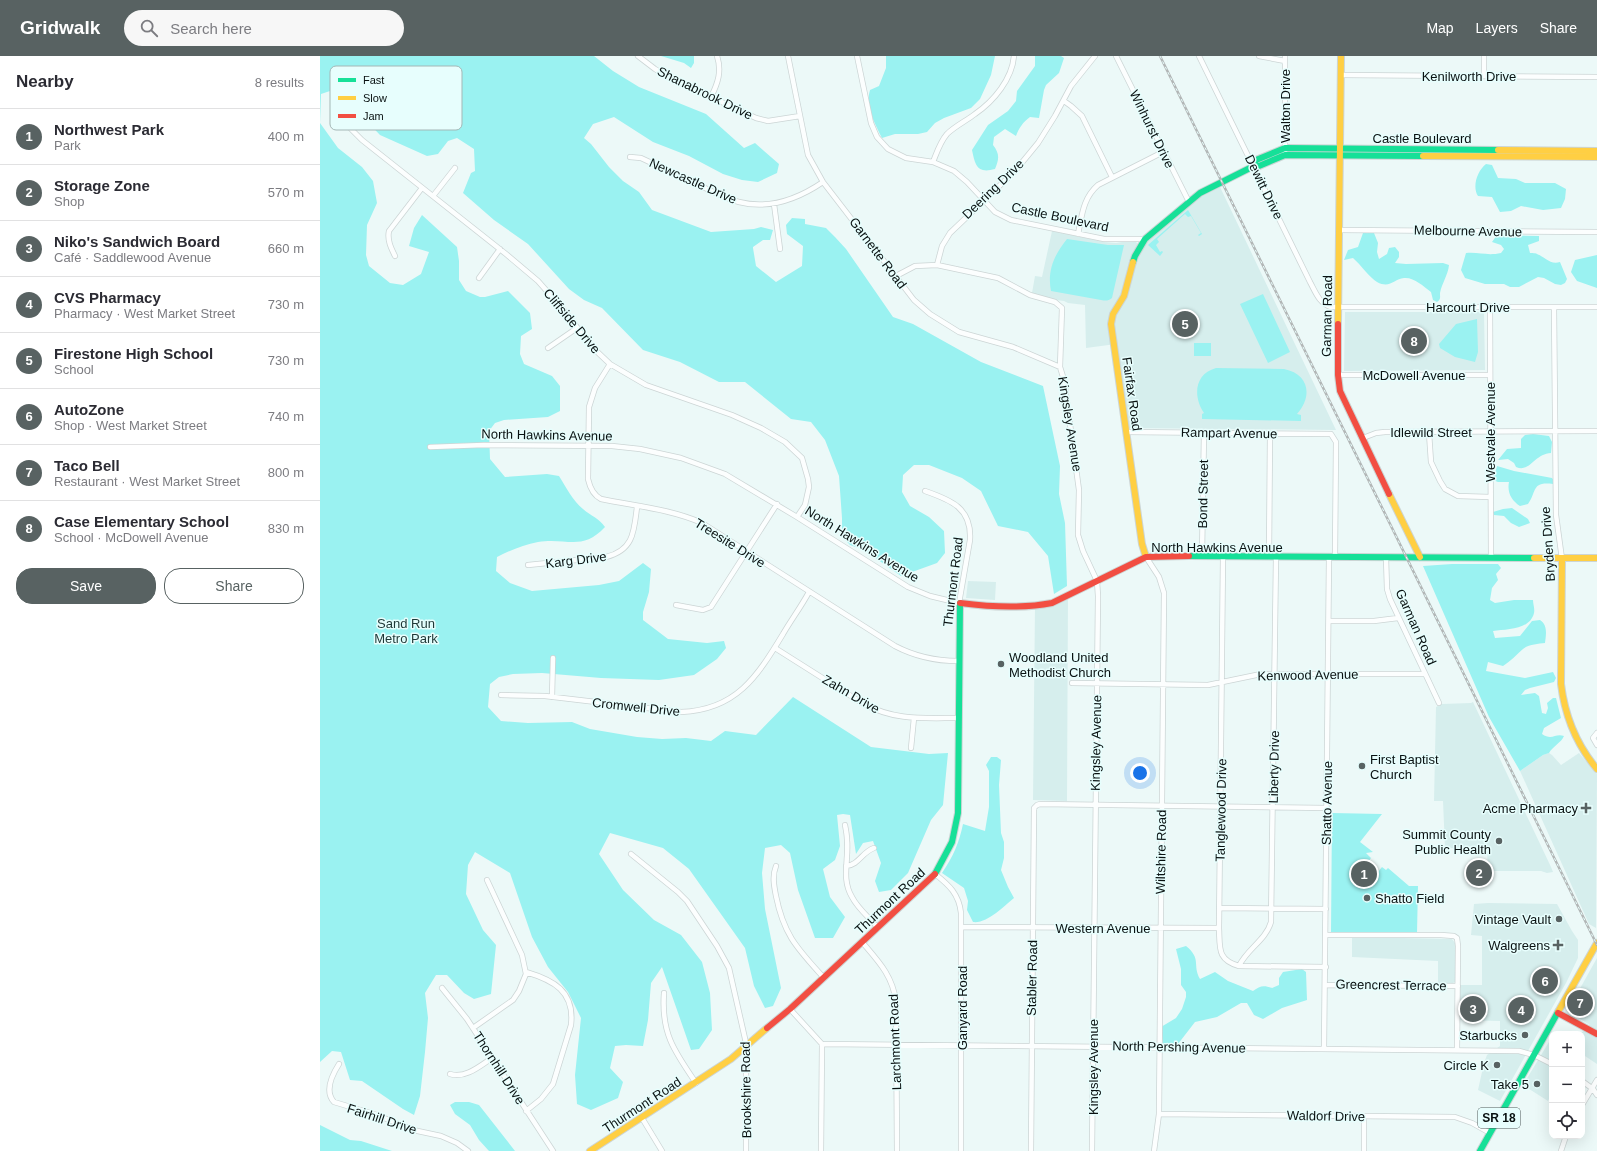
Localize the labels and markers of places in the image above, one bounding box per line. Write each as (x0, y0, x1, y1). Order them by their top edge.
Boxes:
pin: 5 (1172, 309, 1198, 339)
pin: 8 (1401, 326, 1427, 356)
place label: Woodland United Methodist Church (1009, 650, 1111, 680)
marker: Woodland United Methodist Church (996, 659, 1006, 669)
place label: First Baptist Church (1370, 752, 1439, 782)
marker: First Baptist Church (1357, 761, 1367, 771)
place label: Acme Pharmacy (1483, 801, 1578, 816)
marker: Acme Pharmacy (1581, 803, 1591, 813)
place label: Summit County Public Health (1402, 827, 1491, 857)
marker: Summit County Public Health (1494, 836, 1504, 846)
pin: 2 (1466, 858, 1492, 888)
pin: 1 (1351, 859, 1377, 889)
place label: Shatto Field (1375, 891, 1444, 906)
marker: Shatto Field (1362, 893, 1372, 903)
place label: Vintage Vault (1475, 912, 1551, 927)
marker: Vintage Vault (1554, 914, 1564, 924)
place label: Walgreens (1488, 938, 1550, 953)
marker: Walgreens (1553, 940, 1563, 950)
pin: 6 (1532, 966, 1558, 996)
pin: 7 (1567, 988, 1593, 1018)
pin: 3 (1460, 994, 1486, 1024)
pin: 4 (1508, 995, 1534, 1025)
place label: Starbucks (1459, 1028, 1517, 1043)
marker: Starbucks (1520, 1030, 1530, 1040)
place label: Circle K (1443, 1058, 1489, 1073)
marker: Circle K (1492, 1060, 1502, 1070)
place label: Take 5 (1491, 1077, 1529, 1092)
marker: Take 5 (1532, 1079, 1542, 1089)

